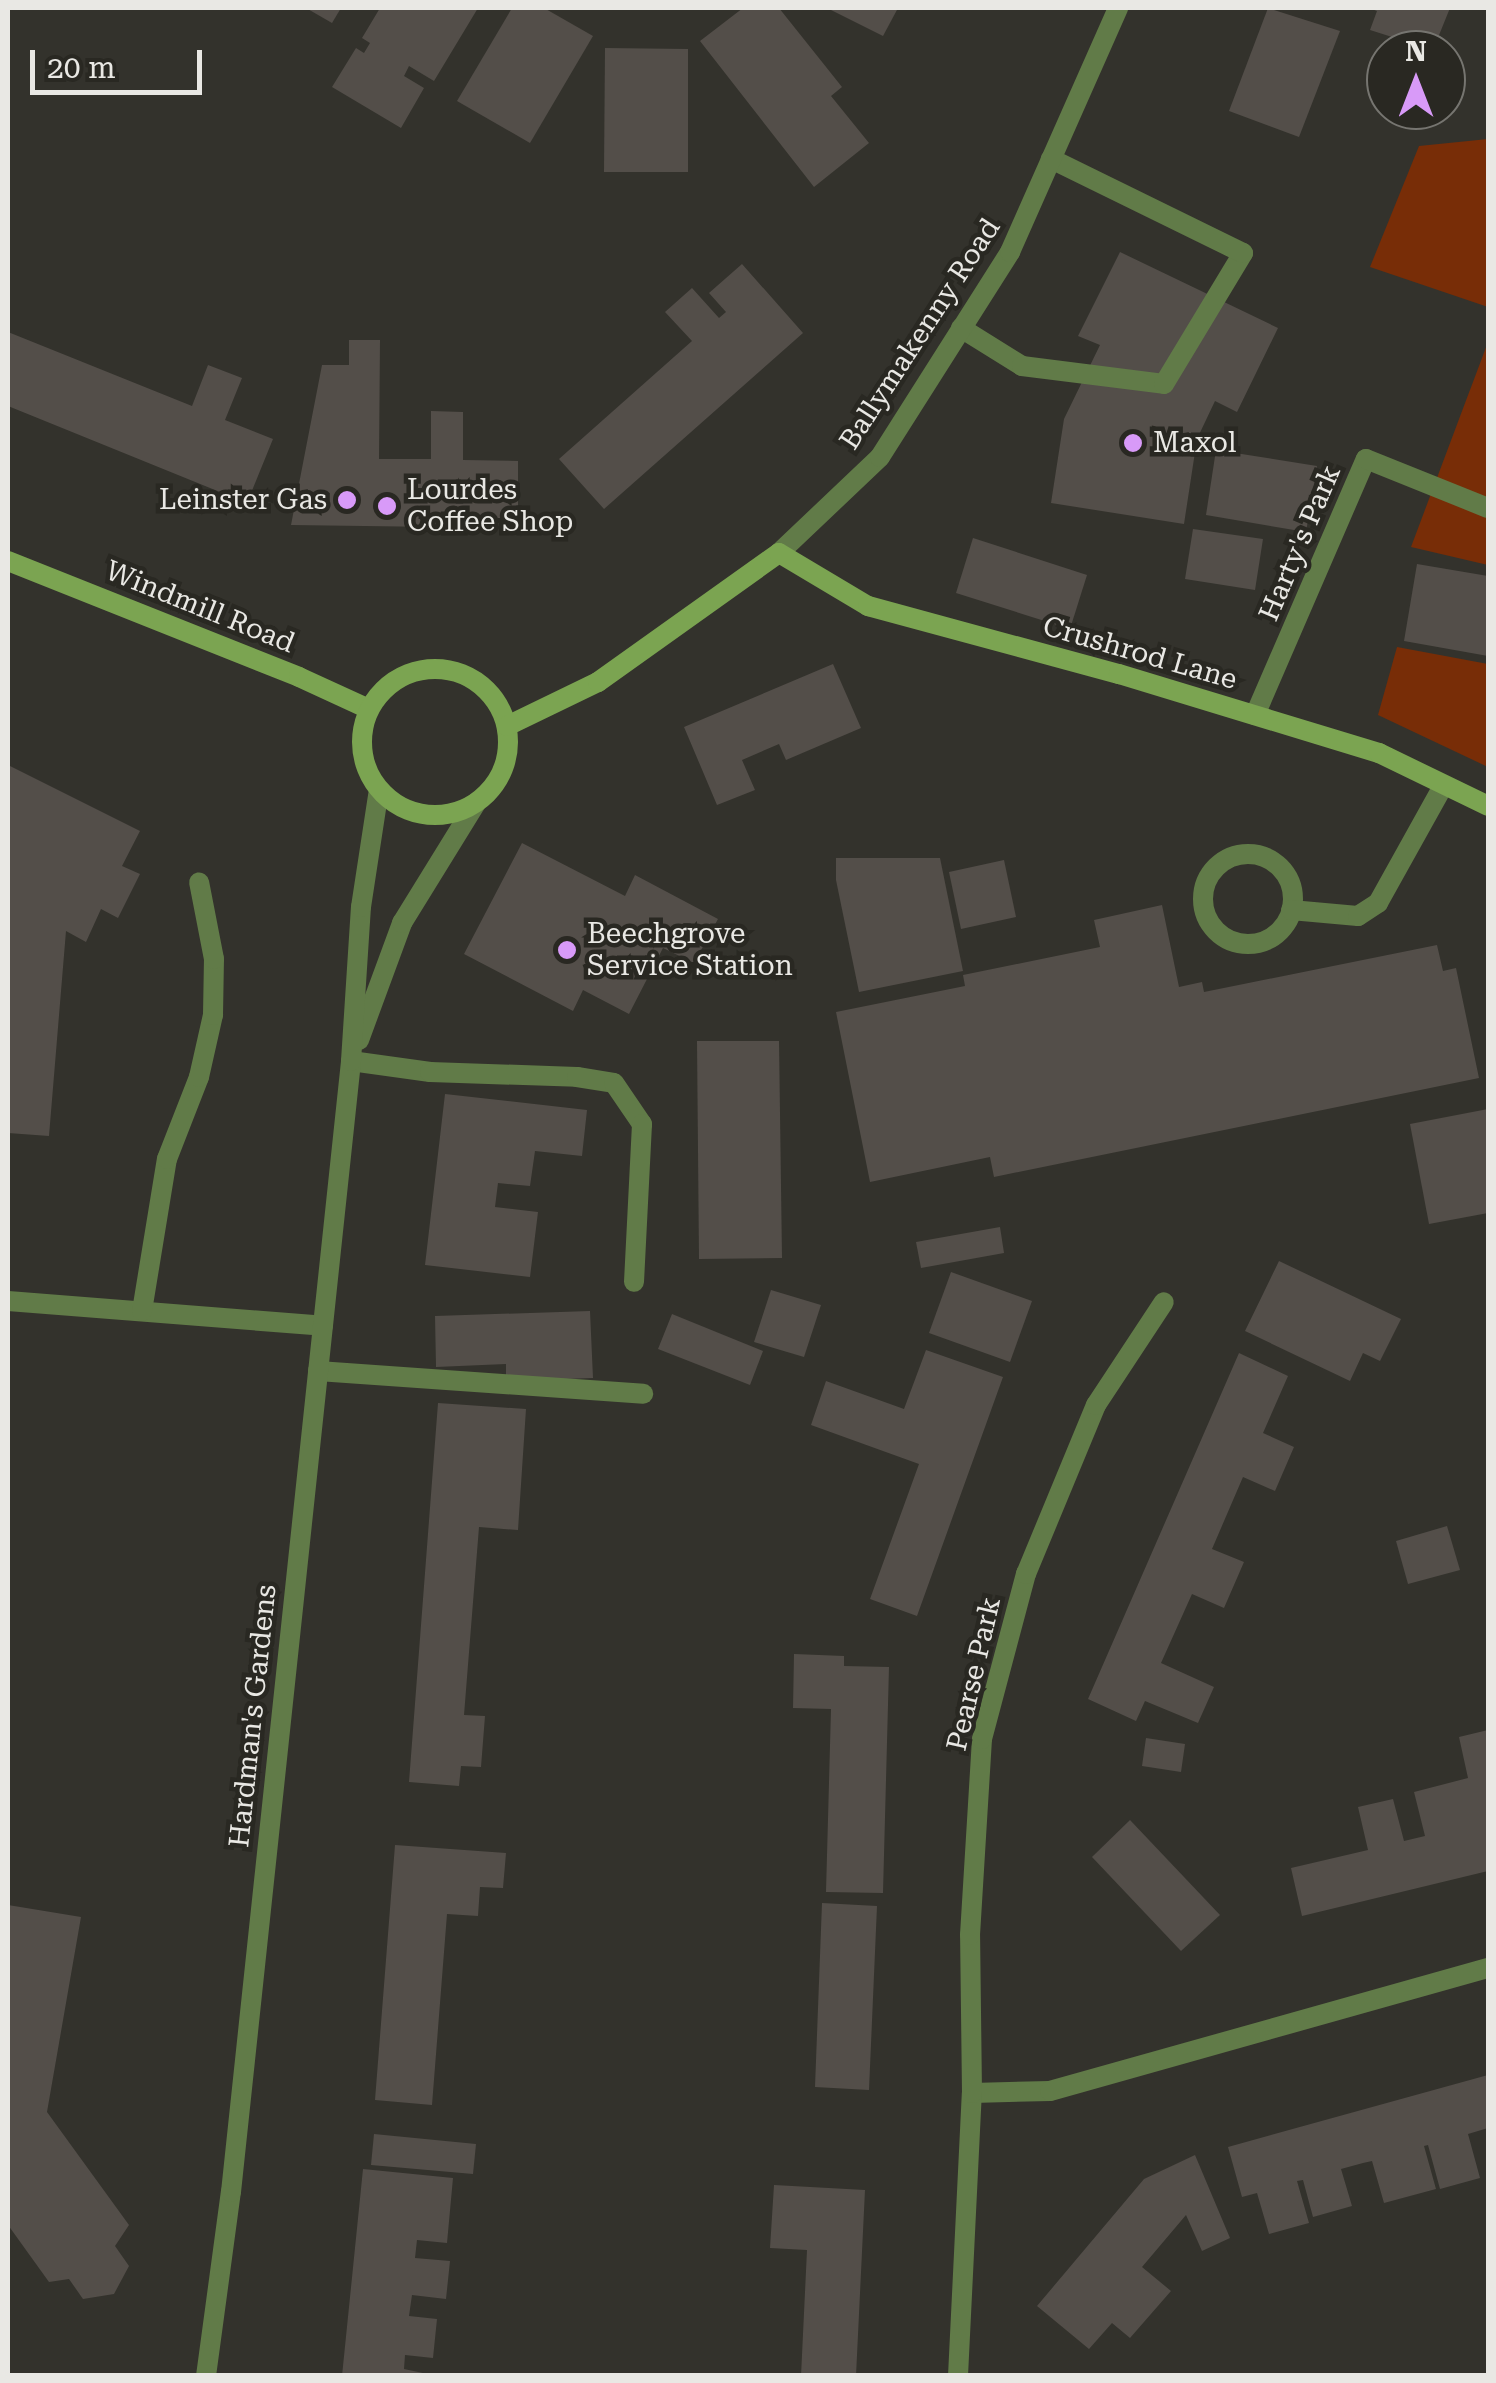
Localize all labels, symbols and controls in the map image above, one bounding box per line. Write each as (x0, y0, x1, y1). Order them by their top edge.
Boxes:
scale bar (35, 30, 208, 92)
north arrow (1366, 30, 1466, 130)
text: N (1405, 35, 1427, 68)
text: 20 m (47, 50, 116, 85)
street label: Ballymakenny Road (833, 212, 1007, 456)
place label: Maxol (1153, 426, 1237, 460)
marker: Maxol (1122, 432, 1144, 454)
street label: Harty's Park (1252, 460, 1348, 626)
place label: Lourdes Coffee Shop (407, 473, 573, 539)
place label: Leinster Gas (159, 483, 327, 517)
marker: Leinster Gas (336, 489, 358, 511)
marker: Lourdes Coffee Shop (376, 495, 398, 517)
street label: Windmill Road (101, 554, 299, 660)
street label: Crushrod Lane (1039, 609, 1241, 697)
place label: Beechgrove Service Station (587, 917, 793, 983)
marker: Beechgrove Service Station (556, 939, 578, 961)
street label: Hardman's Gardens (222, 1583, 284, 1849)
street label: Pearse Park (940, 1594, 1008, 1754)

